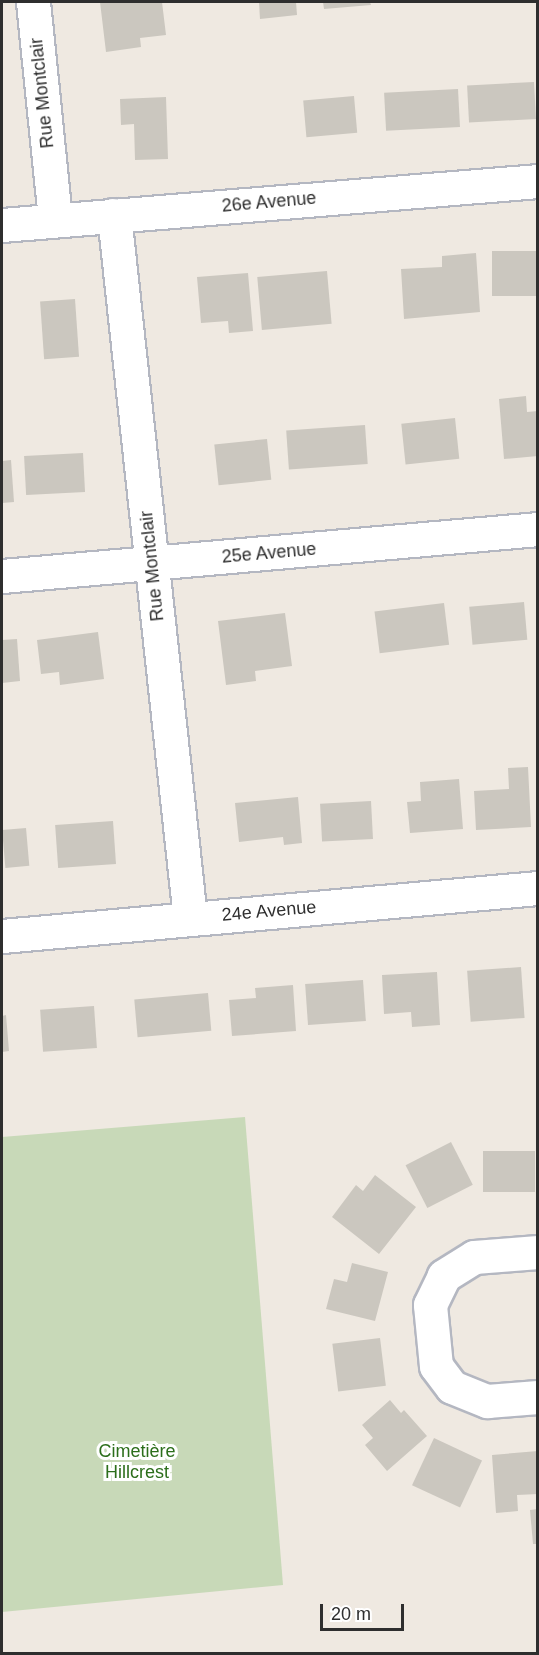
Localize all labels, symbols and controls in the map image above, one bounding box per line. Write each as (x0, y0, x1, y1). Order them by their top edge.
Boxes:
street label: Rue Montclair (25, 37, 59, 149)
street label: 26e Avenue (220, 187, 318, 217)
street label: Rue Montclair (135, 510, 169, 622)
street label: 25e Avenue (220, 538, 318, 568)
street label: 24e Avenue (220, 896, 318, 926)
park label: Cimetière Hillcrest (98, 1441, 176, 1484)
scale bar (323, 1592, 407, 1630)
text: 20 m (331, 1604, 371, 1624)

